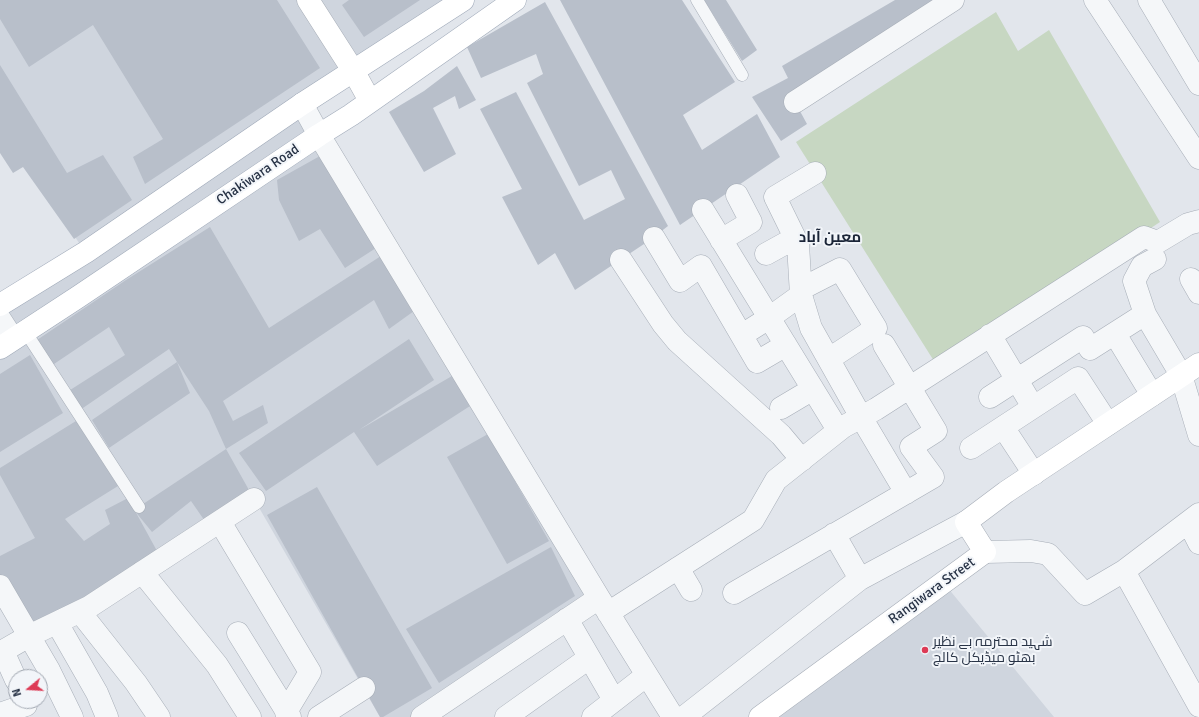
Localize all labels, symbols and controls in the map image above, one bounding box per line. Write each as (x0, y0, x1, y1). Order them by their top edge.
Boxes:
street label: Chakiwara Road (214, 141, 302, 209)
district label: معین آباد (799, 229, 861, 247)
street label: Rangiwara Street (885, 554, 979, 628)
place label: شہید محترمہ بے نظیر بھٹو میڈیکل کالج (933, 634, 1053, 666)
marker: شہید محترمہ بے نظیر بھٹو میڈیکل کالج (920, 645, 930, 655)
north arrow (8, 669, 48, 709)
text: N (10, 687, 24, 698)

